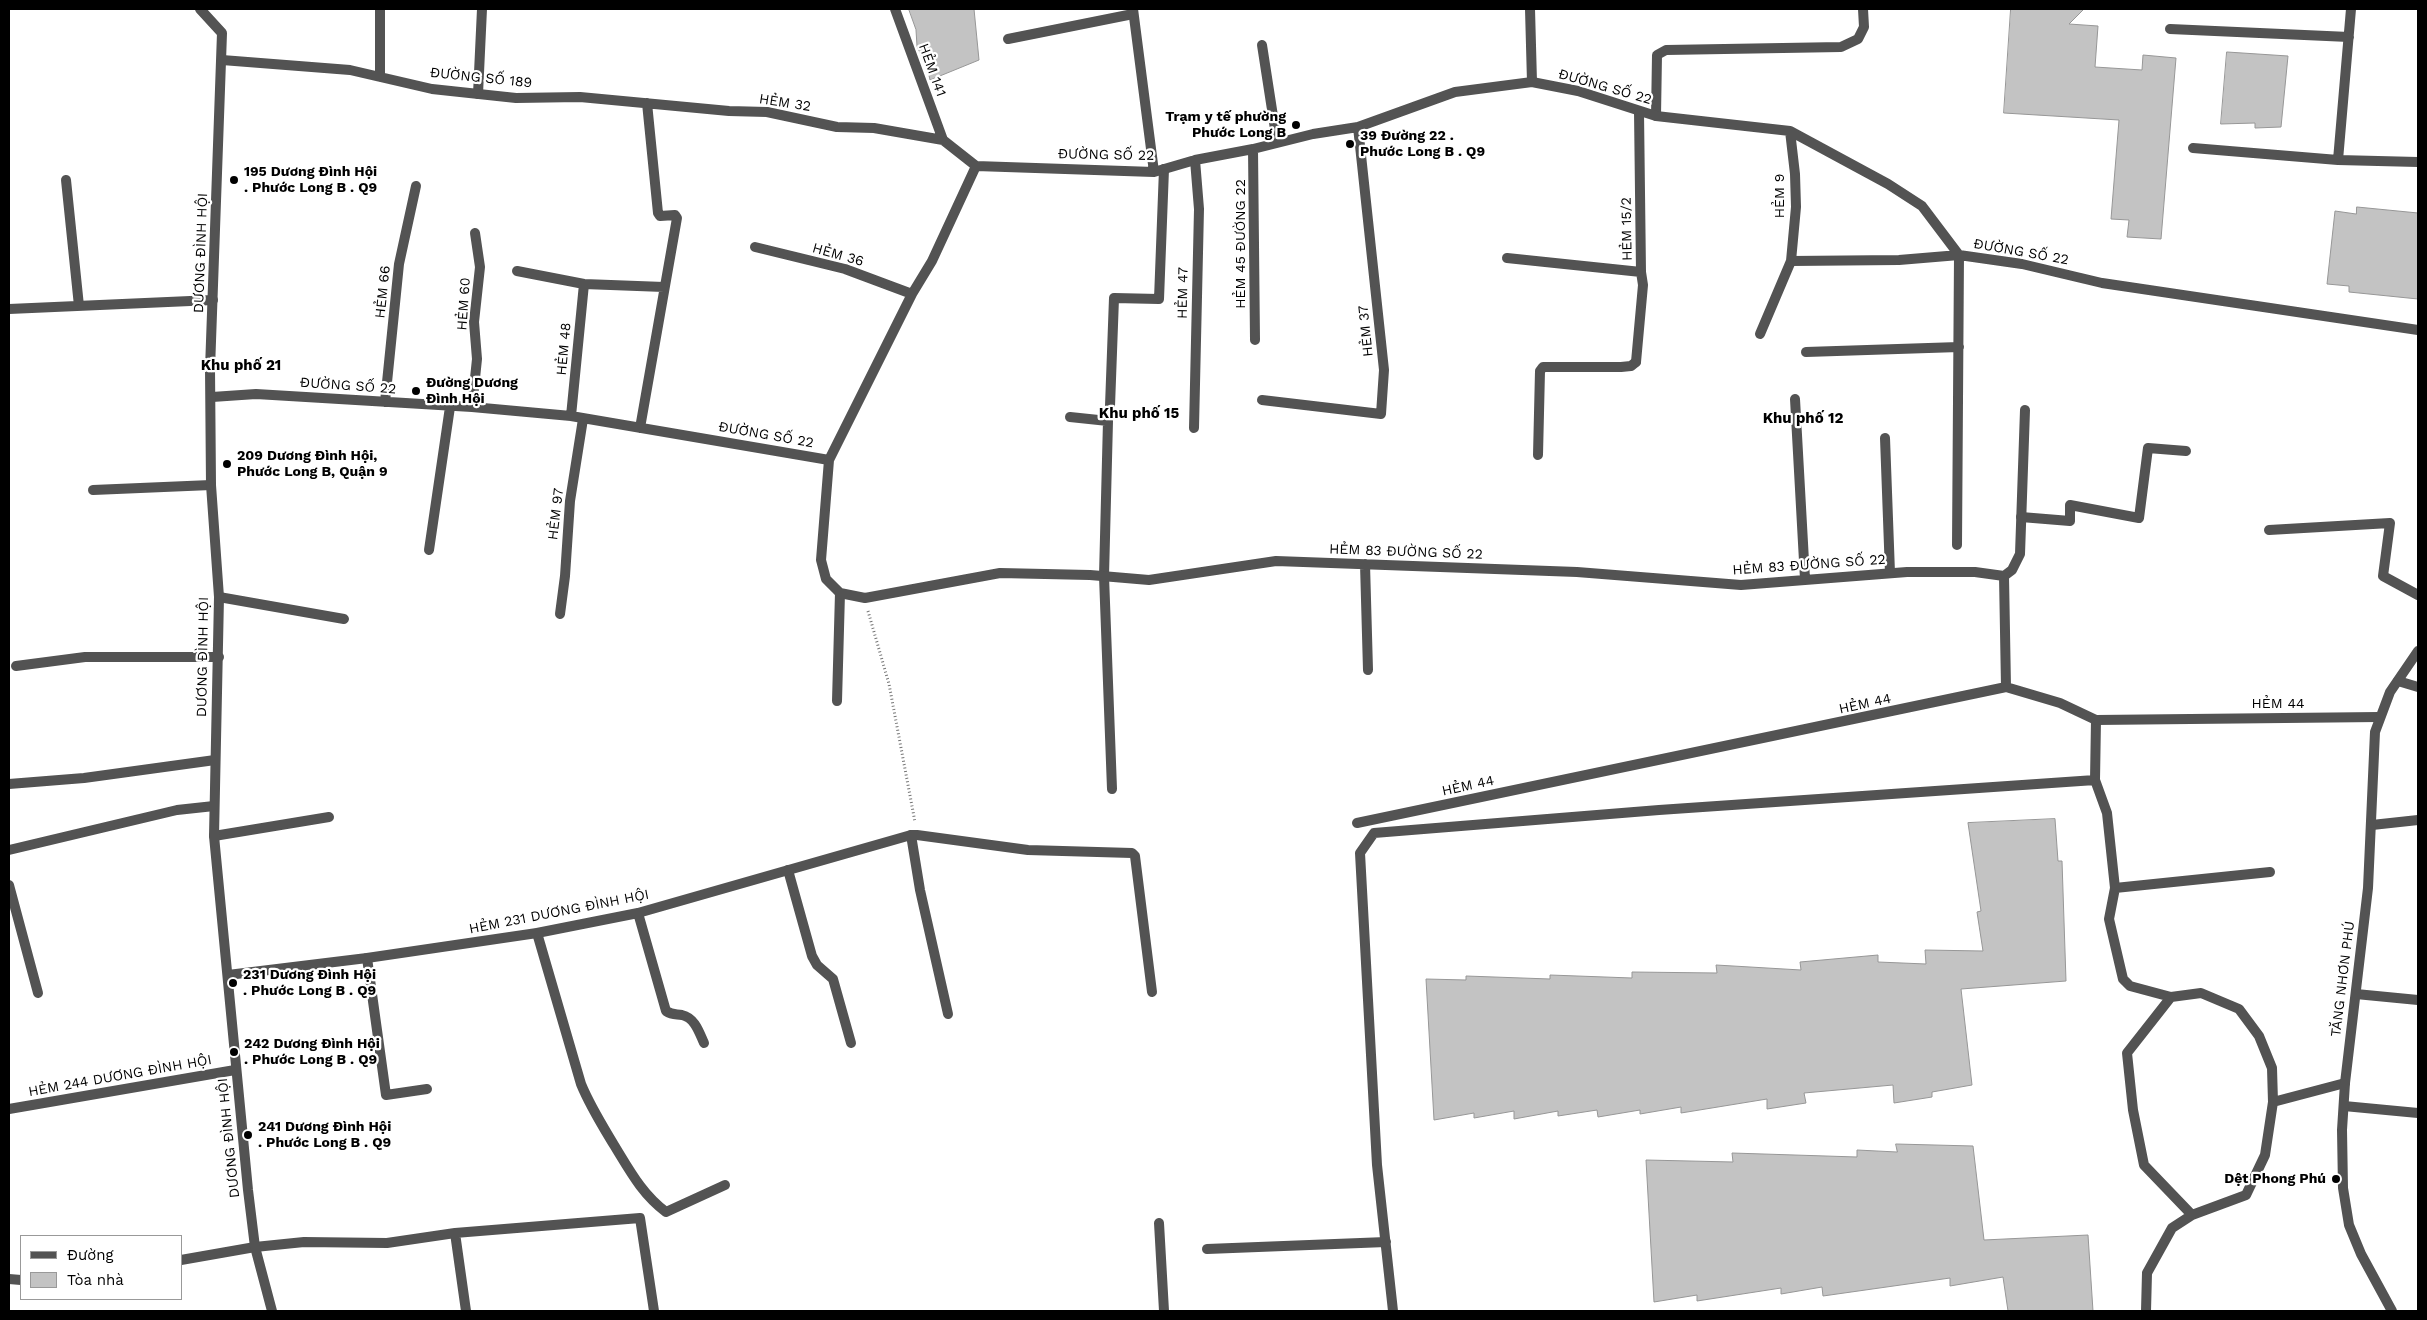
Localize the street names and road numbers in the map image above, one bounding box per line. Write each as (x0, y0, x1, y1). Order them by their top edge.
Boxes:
street label: HẺM 141 (915, 41, 949, 99)
street label: ĐƯỜNG SỐ 189 (429, 64, 533, 92)
street label: ĐƯỜNG SỐ 22 (1556, 66, 1654, 108)
street label: HẺM 32 (758, 91, 812, 115)
street label: ĐƯỜNG SỐ 22 (1058, 146, 1154, 164)
street label: HẺM 9 (1772, 174, 1788, 218)
street label: HẺM 45 ĐƯỜNG 22 (1233, 179, 1249, 309)
street label: DƯƠNG ĐÌNH HỘI (191, 193, 211, 313)
street label: HẺM 15/2 (1618, 197, 1636, 261)
street label: ĐƯỜNG SỐ 22 (1972, 235, 2070, 269)
street label: HẺM 36 (810, 240, 866, 270)
street label: HẺM 66 (372, 265, 394, 319)
street label: HẺM 47 (1174, 267, 1192, 319)
street label: HẺM 60 (454, 277, 474, 331)
street label: HẺM 37 (1355, 305, 1377, 357)
street label: HẺM 48 (553, 322, 575, 376)
street label: ĐƯỜNG SỐ 22 (299, 374, 397, 398)
street label: ĐƯỜNG SỐ 22 (717, 418, 815, 452)
street label: HẺM 97 (544, 487, 568, 541)
street label: HẺM 83 ĐƯỜNG SỐ 22 (1329, 541, 1483, 563)
street label: HẺM 83 ĐƯỜNG SỐ 22 (1732, 551, 1886, 579)
street label: DƯƠNG ĐÌNH HỘI (194, 597, 212, 717)
street label: HẺM 44 (1837, 690, 1893, 718)
street label: HẺM 44 (2251, 696, 2305, 712)
street label: HẺM 44 (1440, 772, 1496, 800)
street label: HẺM 231 DƯƠNG ĐÌNH HỘI (468, 886, 650, 938)
street label: TĂNG NHƠN PHÚ (2328, 920, 2358, 1038)
street label: HẺM 244 DƯƠNG ĐÌNH HỘI (27, 1052, 213, 1100)
street label: DƯƠNG ĐÌNH HỘI (214, 1077, 244, 1199)

